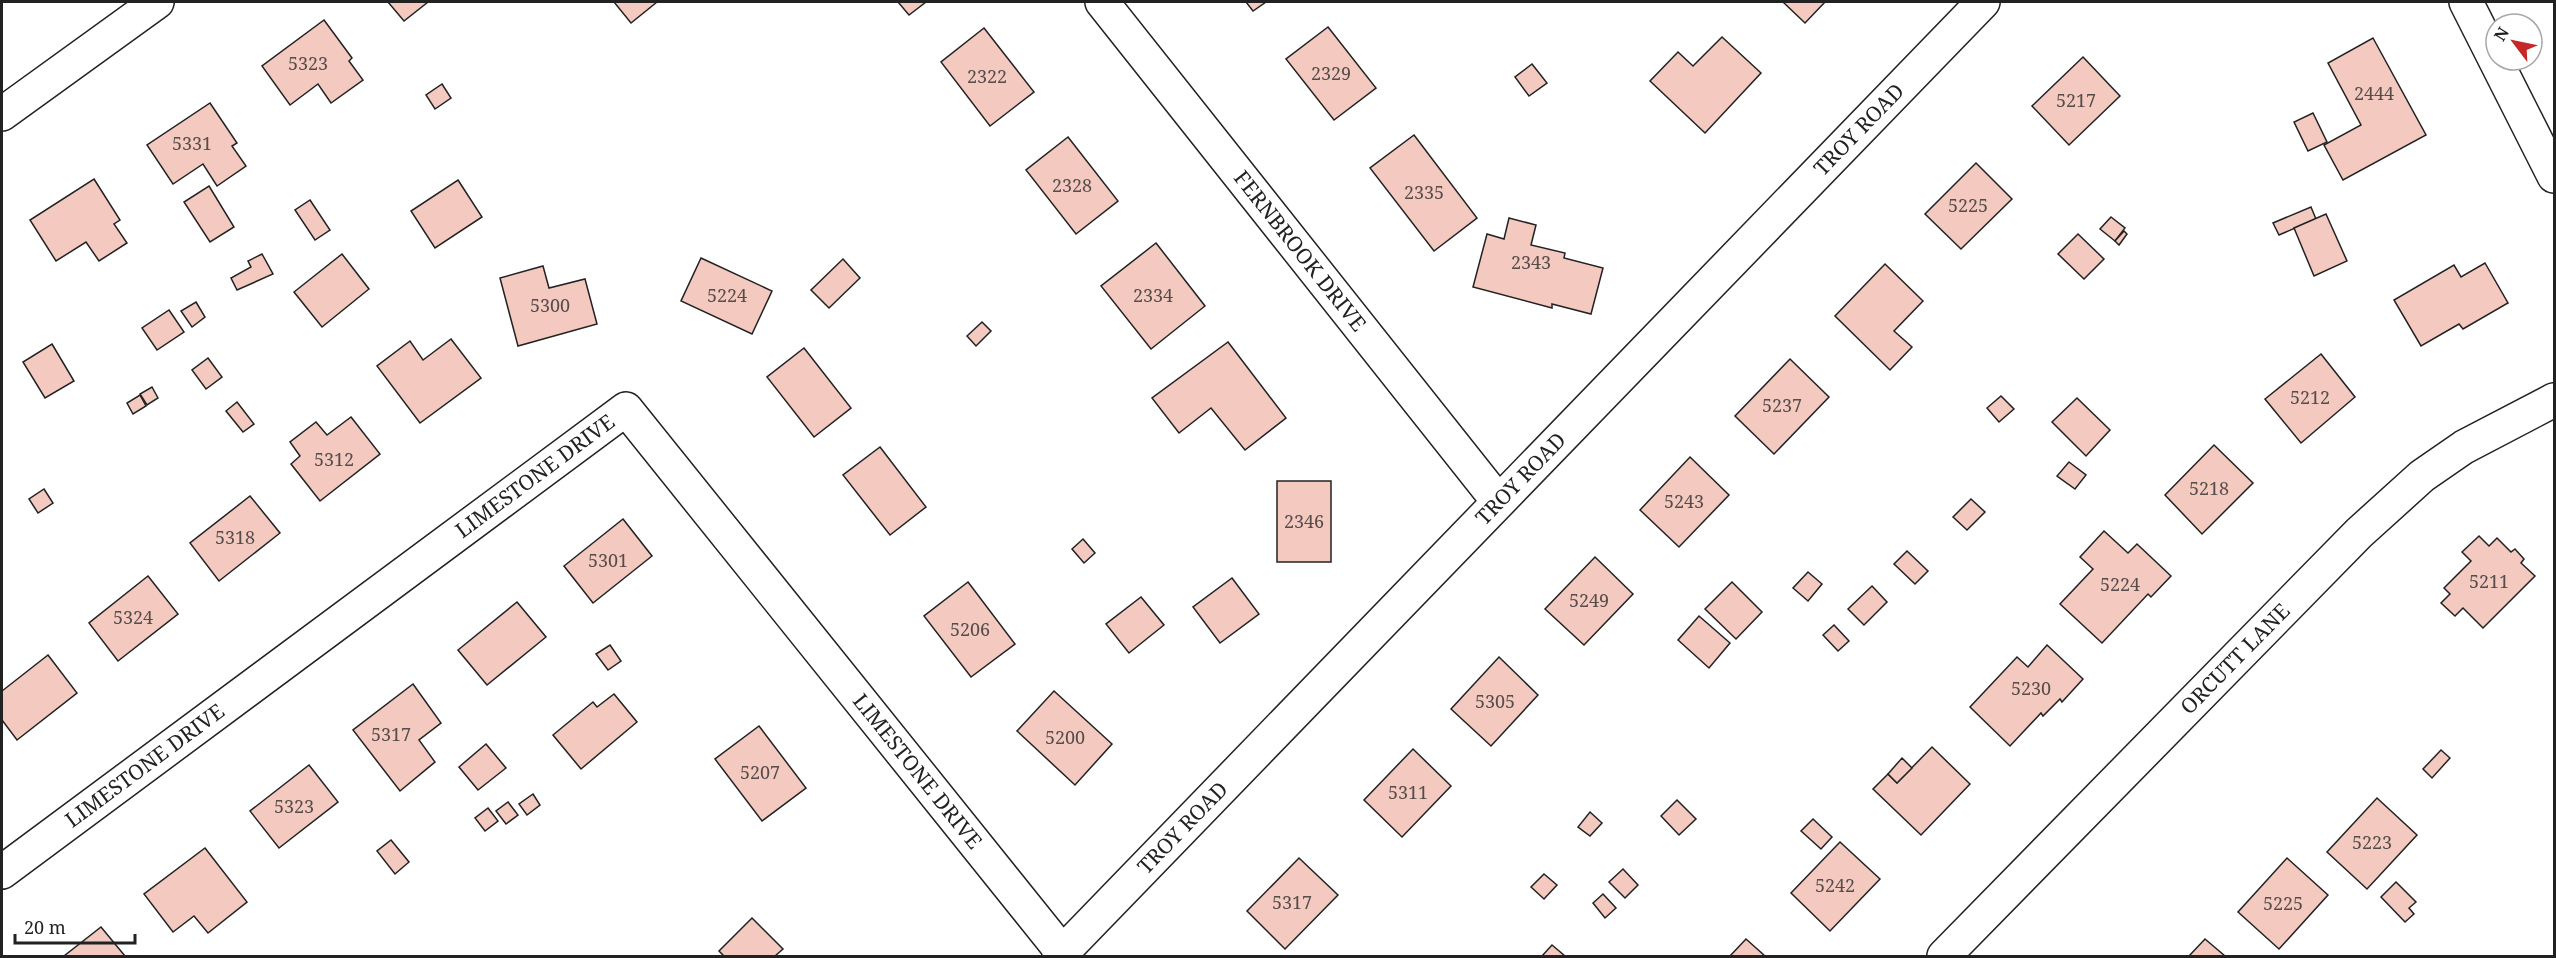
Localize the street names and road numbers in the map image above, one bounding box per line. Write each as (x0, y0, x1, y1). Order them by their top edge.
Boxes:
street label: TROY ROAD (1807, 77, 1910, 182)
street label: FERNBROOK DRIVE (1228, 164, 1373, 337)
street label: LIMESTONE DRIVE (449, 407, 620, 544)
street label: TROY ROAD (1469, 426, 1571, 531)
street label: ORCUTT LANE (2174, 597, 2295, 720)
street label: LIMESTONE DRIVE (847, 688, 989, 854)
street label: LIMESTONE DRIVE (59, 697, 230, 833)
street label: TROY ROAD (1131, 775, 1233, 880)

